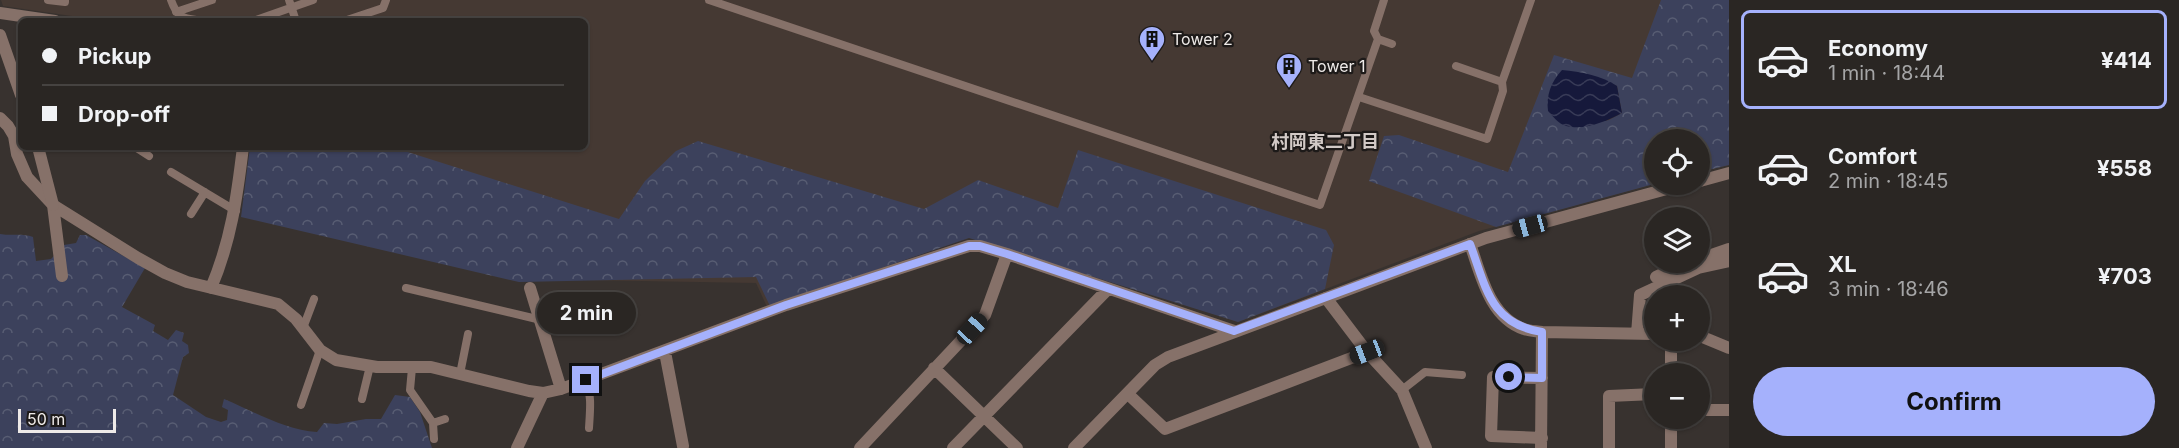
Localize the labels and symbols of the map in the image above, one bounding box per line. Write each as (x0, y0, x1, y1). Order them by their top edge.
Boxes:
building icon: Tower 2 (1137, 24, 1167, 62)
place label: Tower 2 (1172, 29, 1233, 49)
building icon: Tower 1 (1274, 51, 1304, 89)
place label: Tower 1 (1308, 56, 1366, 76)
district label: 村岡東二丁目 (1271, 131, 1379, 152)
car (1510, 213, 1550, 239)
callout: 2 min (536, 293, 636, 335)
car (953, 310, 991, 348)
car (1347, 337, 1387, 367)
route start (1495, 363, 1522, 390)
route end (572, 366, 599, 393)
scale bar (18, 406, 116, 434)

